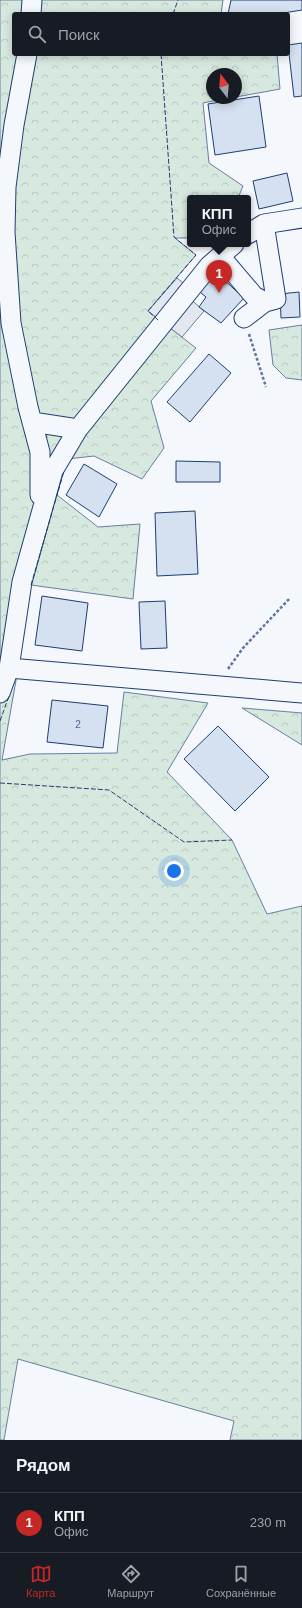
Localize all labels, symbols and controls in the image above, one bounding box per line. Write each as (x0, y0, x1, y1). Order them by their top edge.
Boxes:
search box (12, 12, 290, 56)
icon: search (26, 23, 48, 45)
text: Поиск (58, 26, 100, 43)
north arrow (206, 68, 242, 104)
popup (187, 195, 251, 247)
text: КПП (202, 205, 232, 222)
text: Офис (202, 222, 236, 237)
pin: 1 (206, 260, 232, 293)
house number: 2 (75, 719, 81, 730)
your location (164, 861, 184, 881)
text: Рядом (16, 1456, 71, 1475)
text: КПП (54, 1507, 85, 1524)
text: 1 (25, 1515, 33, 1530)
text: 230 m (250, 1515, 286, 1530)
text: Офис (54, 1524, 89, 1539)
tab: Карта (26, 1563, 55, 1599)
tab: Маршрут (107, 1563, 154, 1599)
tab: Сохранённые (206, 1563, 276, 1599)

